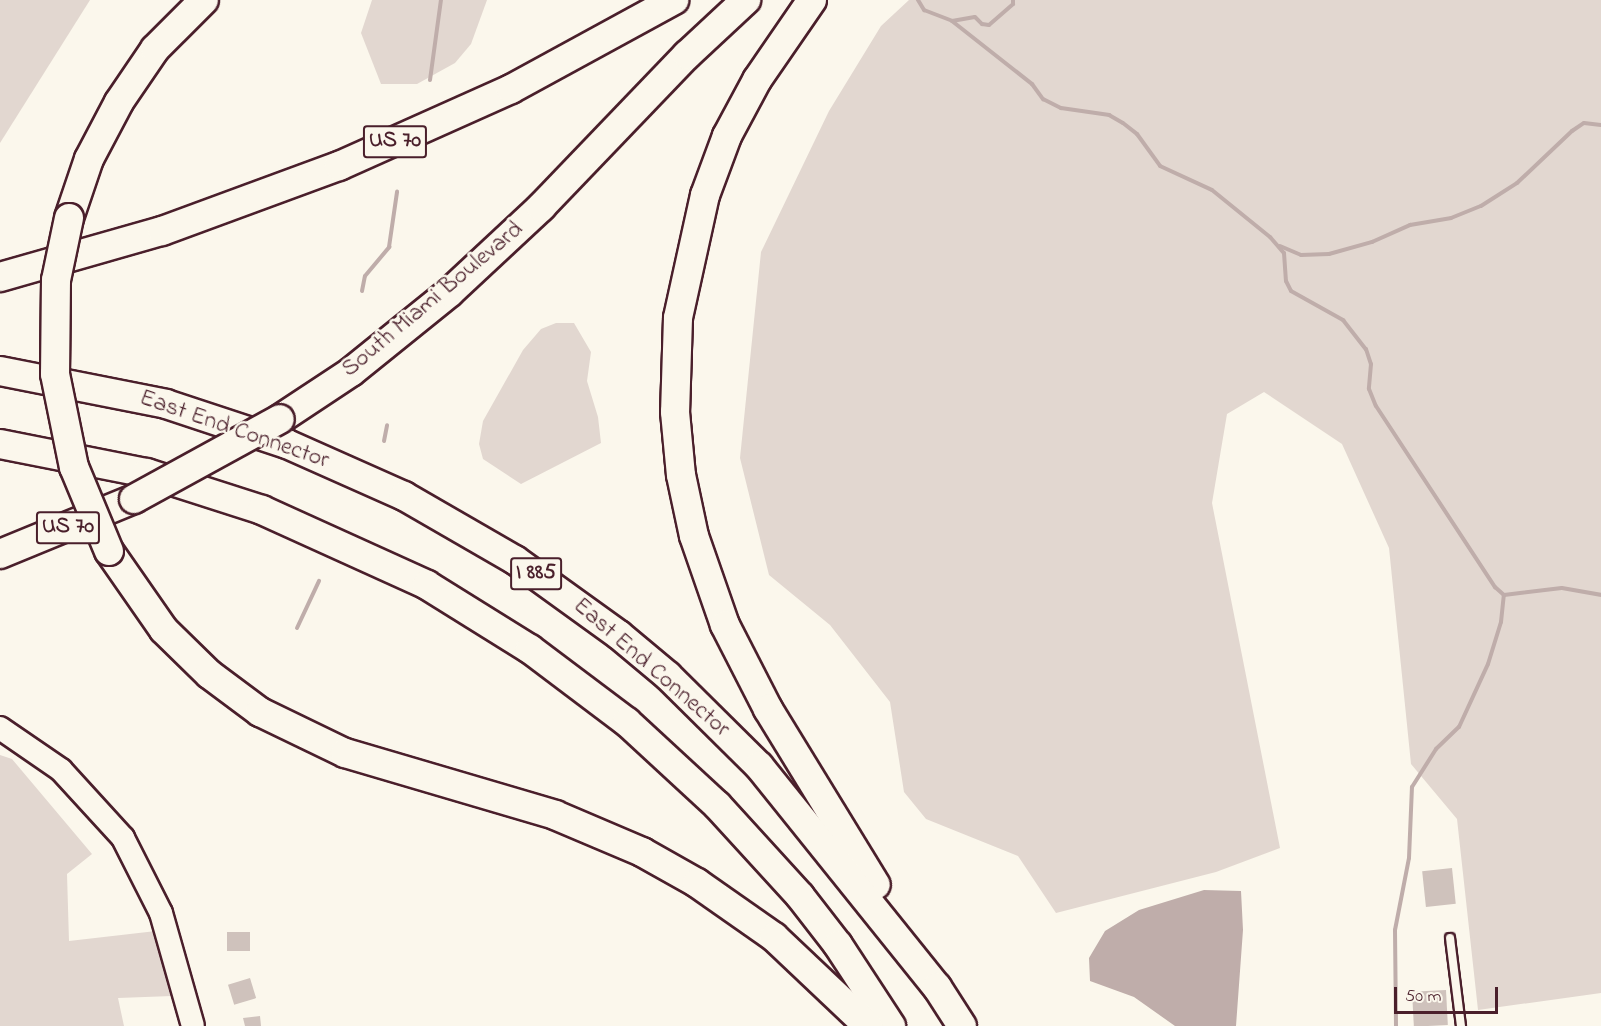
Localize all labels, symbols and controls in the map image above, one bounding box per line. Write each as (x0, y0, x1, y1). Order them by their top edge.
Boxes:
road number: US 70 (362, 123, 428, 161)
street label: South Miami Boulevard (336, 216, 530, 384)
street label: East End Connector (136, 384, 332, 476)
road number: US 70 (35, 509, 101, 547)
road number: I 885 (509, 555, 563, 593)
street label: East End Connector (567, 592, 735, 744)
scale bar (1397, 975, 1500, 1013)
text: 50 m (1405, 984, 1442, 1010)

